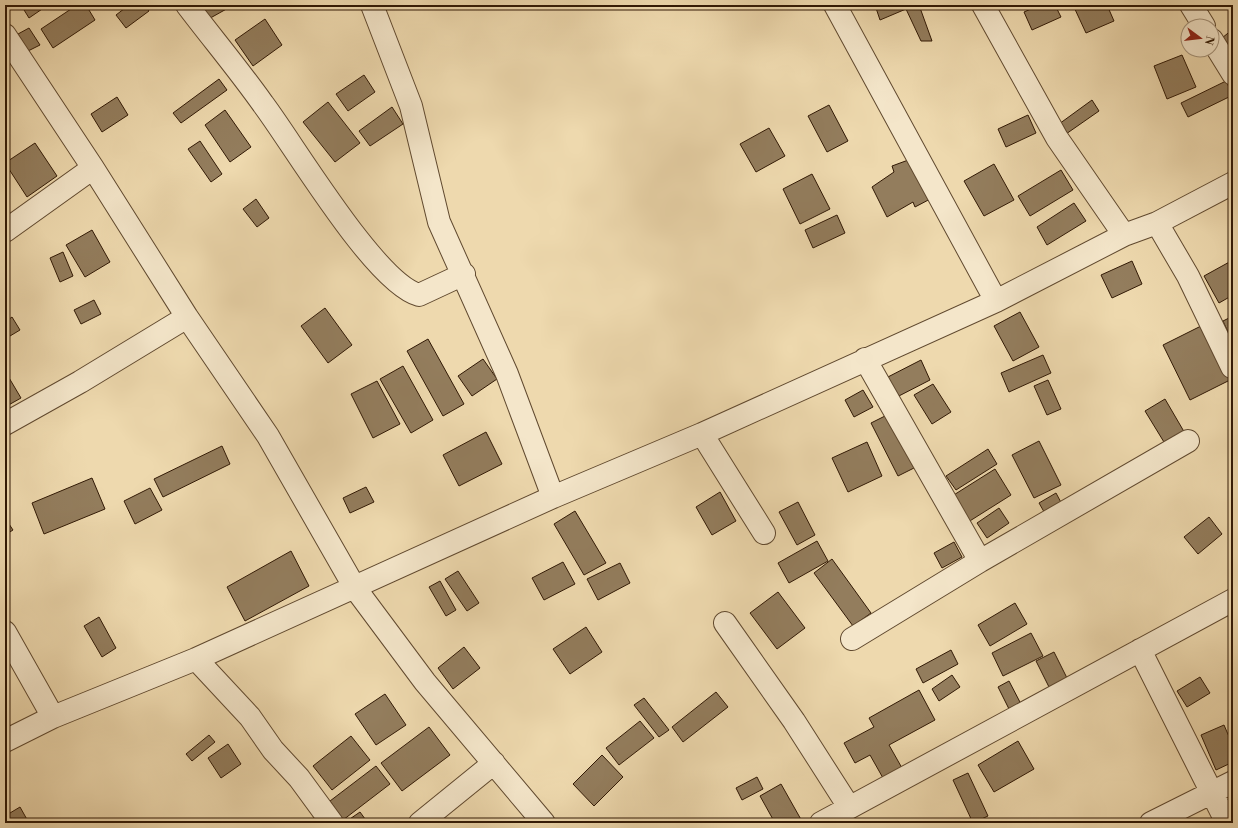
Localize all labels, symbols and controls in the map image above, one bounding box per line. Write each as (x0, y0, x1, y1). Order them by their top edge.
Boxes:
north arrow (1180, 18, 1220, 58)
text: N (1201, 34, 1217, 47)

